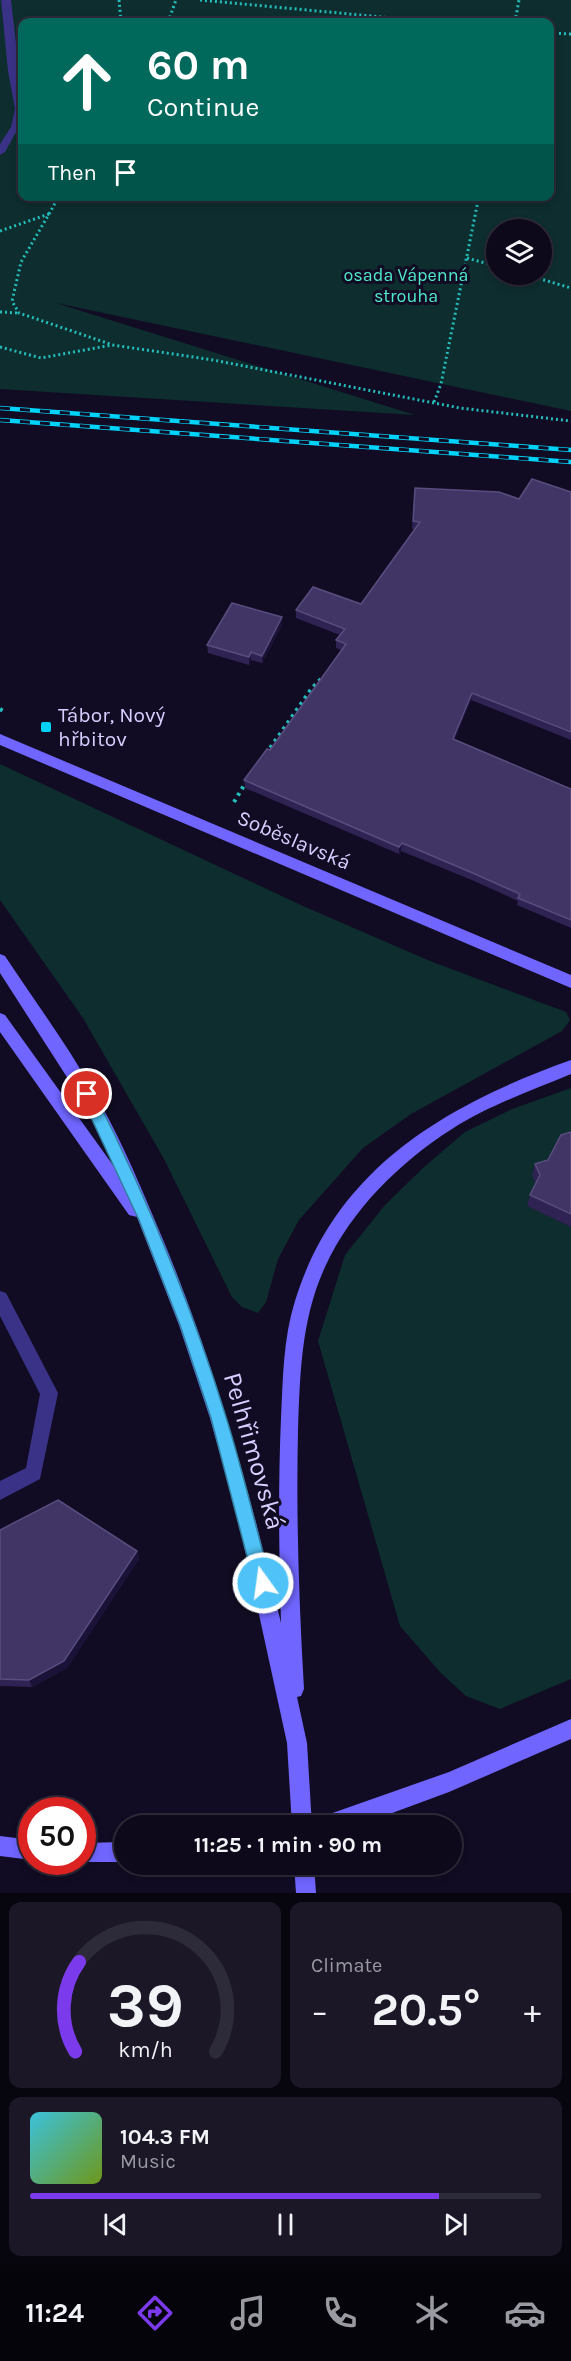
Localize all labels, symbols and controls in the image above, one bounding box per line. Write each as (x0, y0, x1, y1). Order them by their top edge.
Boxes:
text: 60 m (147, 40, 250, 90)
icon: ahead (48, 42, 126, 120)
text: Continue (147, 91, 259, 123)
icon: arrive (109, 156, 142, 189)
text: Then (48, 160, 97, 186)
map controls (486, 219, 552, 285)
button: layers (486, 219, 552, 285)
park label: osada Vápenná strouha (344, 264, 468, 307)
place label: Tábor, Nový hřbitov (58, 703, 166, 751)
marker: Tábor, Nový hřbitov (39, 720, 53, 734)
street label: Soběslavská (234, 805, 354, 875)
pin (61, 1068, 112, 1119)
icon: arrive (70, 1077, 103, 1110)
street label: Pelhřimovská (217, 1369, 291, 1533)
position arrow (231, 1551, 295, 1615)
speed limit sign: 50 (18, 1797, 96, 1875)
text: 11:25 · 1 min · 90 m (194, 1832, 382, 1858)
text: Climate (311, 1954, 382, 1977)
text: 39 (107, 1969, 183, 2042)
text: 20.5° (371, 1984, 481, 2036)
text: − (311, 1992, 328, 2030)
text: + (524, 1992, 541, 2030)
text: km/h (118, 2037, 172, 2062)
text: 104.3 FM (120, 2124, 210, 2150)
text: Music (120, 2150, 176, 2173)
icon: previous (99, 2208, 132, 2241)
icon: pause (269, 2208, 302, 2241)
icon: next (439, 2208, 472, 2241)
icon: directions (134, 2292, 176, 2334)
icon: music (227, 2292, 269, 2334)
icon: phone (319, 2292, 361, 2334)
icon: climate (411, 2292, 453, 2334)
icon: car (504, 2292, 546, 2334)
text: 11:24 (25, 2297, 84, 2329)

